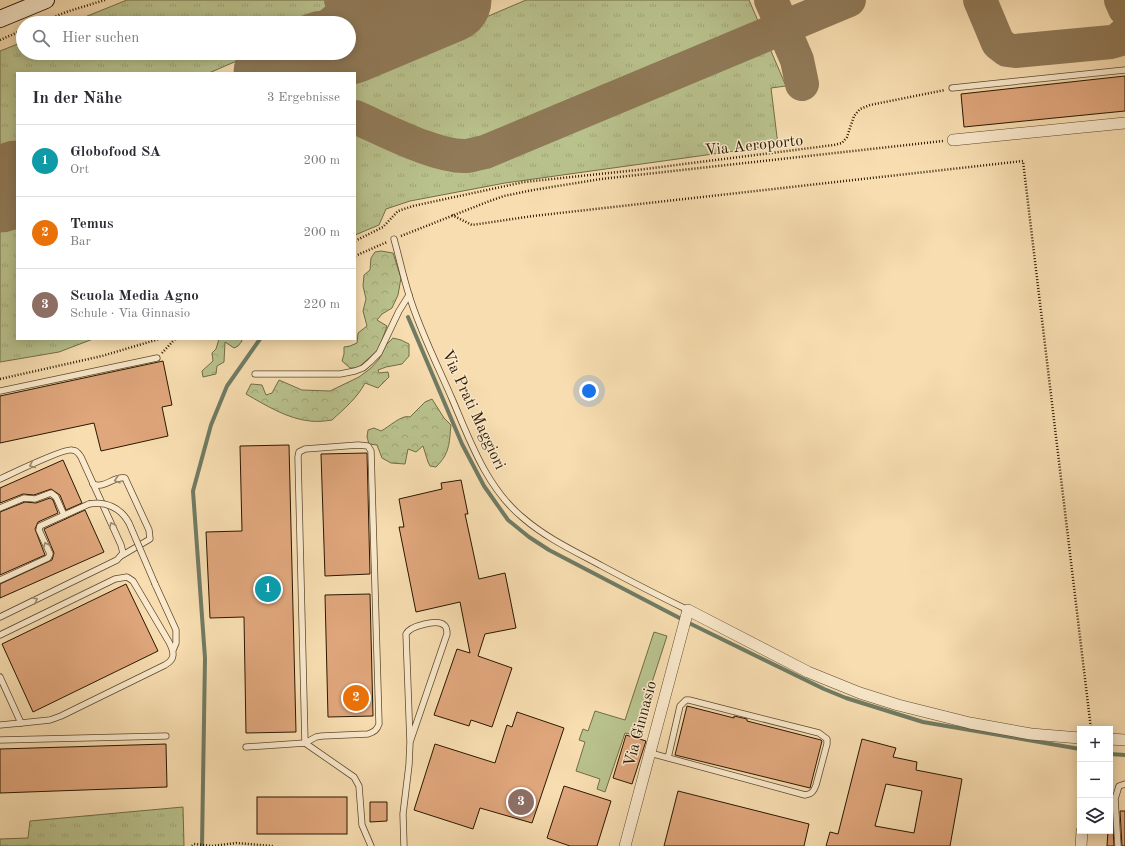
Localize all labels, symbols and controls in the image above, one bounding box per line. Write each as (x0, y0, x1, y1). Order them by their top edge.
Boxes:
search box (16, 16, 356, 60)
icon: search (30, 27, 52, 49)
text: Hier suchen (62, 31, 139, 46)
text: In der Nähe (32, 90, 122, 107)
text: 3 Ergebnisse (267, 91, 340, 104)
street label: Via Aeroporto (704, 133, 804, 159)
text: Globofood SA (70, 145, 161, 160)
text: 1 (41, 154, 49, 167)
text: 200 m (303, 154, 340, 167)
text: Ort (70, 163, 89, 176)
text: Temus (70, 217, 114, 232)
text: 2 (41, 226, 49, 239)
text: 200 m (303, 226, 340, 239)
text: Bar (70, 235, 91, 248)
text: Scuola Media Agno (70, 289, 199, 304)
text: 3 (41, 298, 49, 311)
text: 220 m (303, 298, 340, 311)
text: Schule · Via Ginnasio (70, 307, 190, 320)
street label: Via Prati Maggiori (438, 348, 508, 472)
your location (579, 381, 599, 401)
one-way arrow (29, 460, 36, 468)
one-way arrow (114, 475, 121, 484)
one-way arrow (109, 522, 117, 530)
one-way arrow (43, 542, 51, 550)
pin: 1 (255, 574, 281, 604)
one-way arrow (31, 597, 38, 604)
street label: Via Ginnasio (622, 679, 660, 769)
pin: 2 (343, 683, 369, 713)
map controls (1077, 726, 1113, 834)
button: + (1077, 726, 1113, 762)
button: − (1077, 762, 1113, 798)
pin: 3 (508, 787, 534, 817)
button: layers (1077, 798, 1113, 834)

